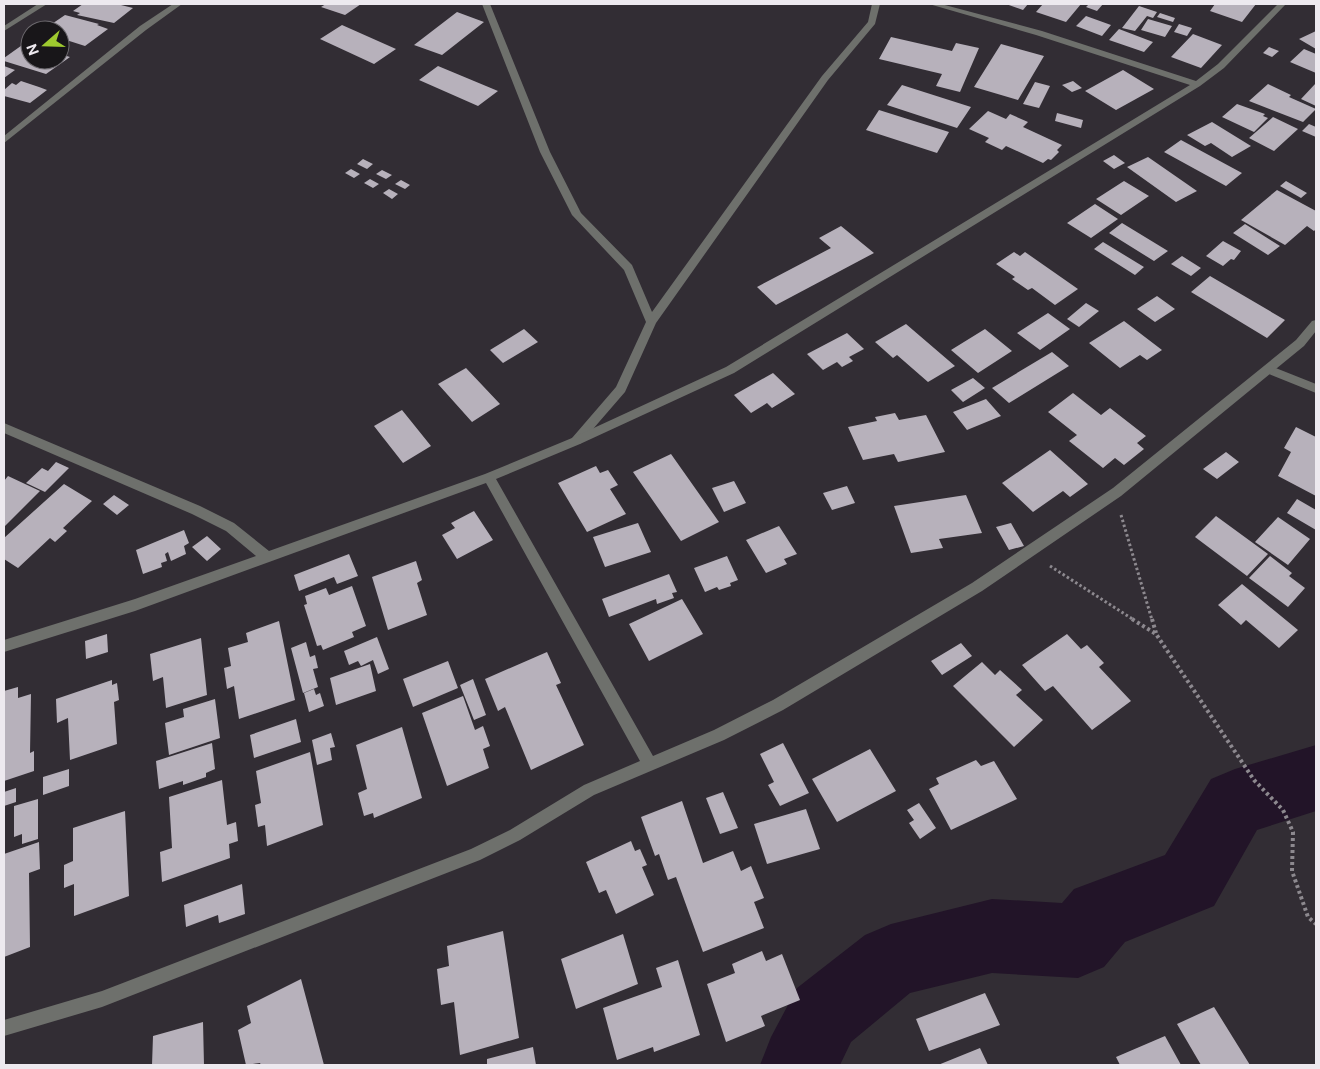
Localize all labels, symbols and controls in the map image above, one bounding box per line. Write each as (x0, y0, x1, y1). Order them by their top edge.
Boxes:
north arrow (20, 20, 70, 70)
text: N (23, 42, 42, 57)

